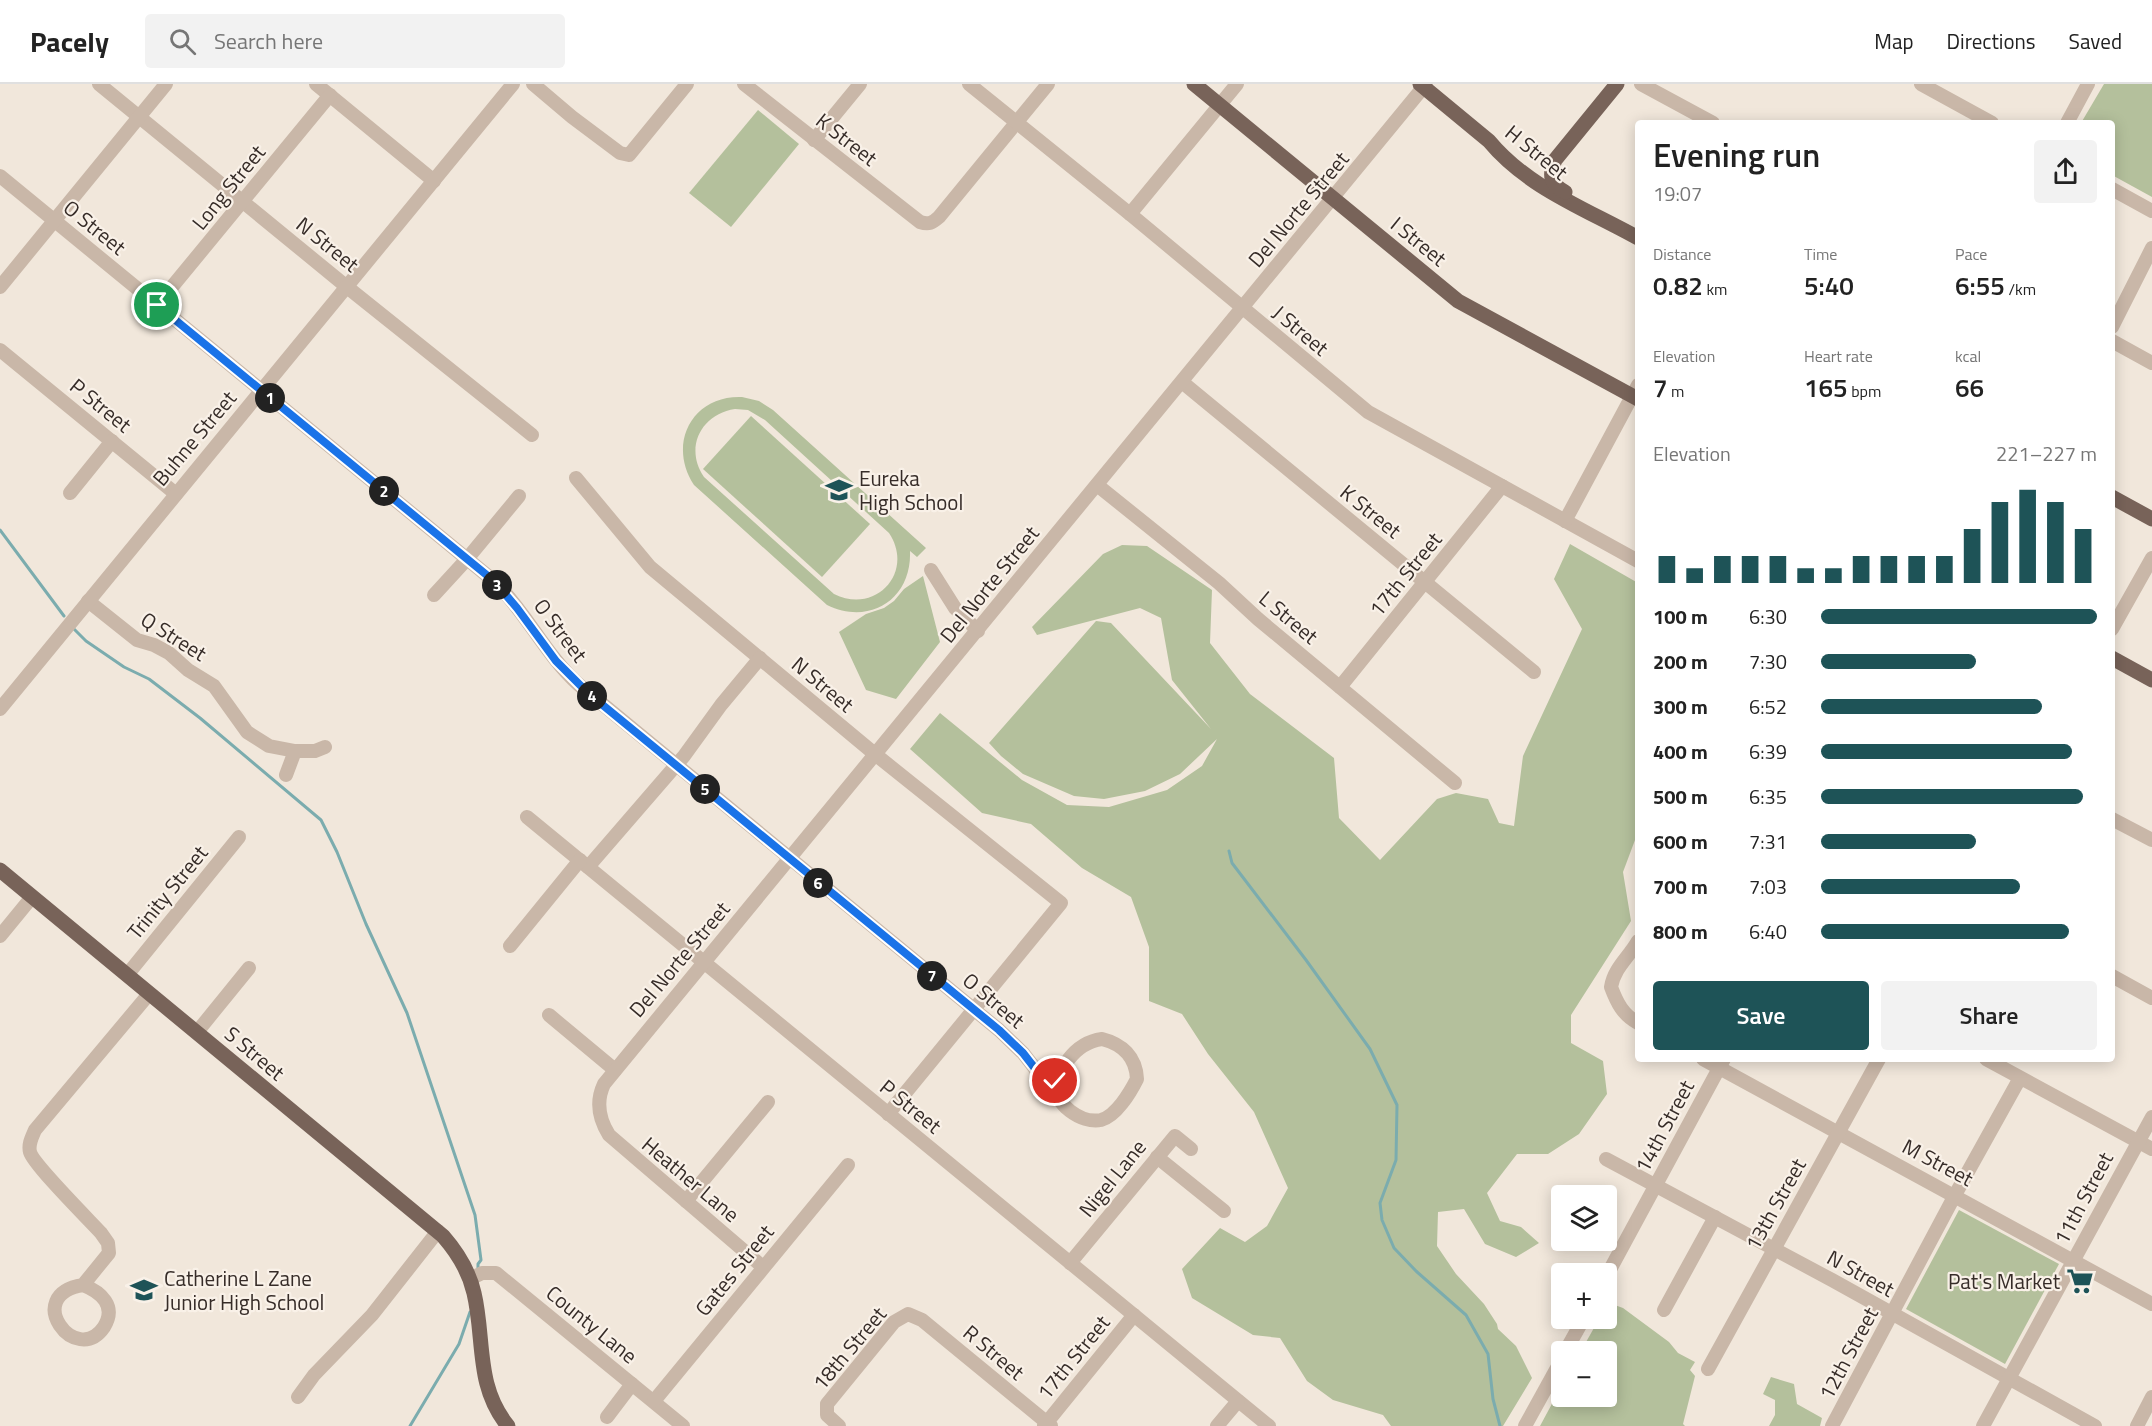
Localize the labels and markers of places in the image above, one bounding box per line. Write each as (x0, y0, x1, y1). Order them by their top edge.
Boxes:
pin (131, 279, 182, 330)
pin: 1 (255, 383, 285, 413)
place label: Eureka High School (859, 462, 963, 518)
school or university icon: Eureka High School (824, 475, 854, 505)
pin: 2 (369, 476, 399, 506)
pin: 3 (482, 570, 512, 600)
pin: 4 (577, 681, 607, 711)
pin: 5 (690, 774, 720, 804)
pin: 6 (803, 868, 833, 898)
pin: 7 (917, 961, 947, 991)
pin (1029, 1055, 1080, 1106)
place label: Catherine L Zane Junior High School (164, 1262, 324, 1318)
place label: Pat's Market (1948, 1265, 2061, 1297)
supermarket icon: Pat's Market (2065, 1266, 2095, 1296)
school or university icon: Catherine L Zane Junior High School (129, 1275, 159, 1305)

